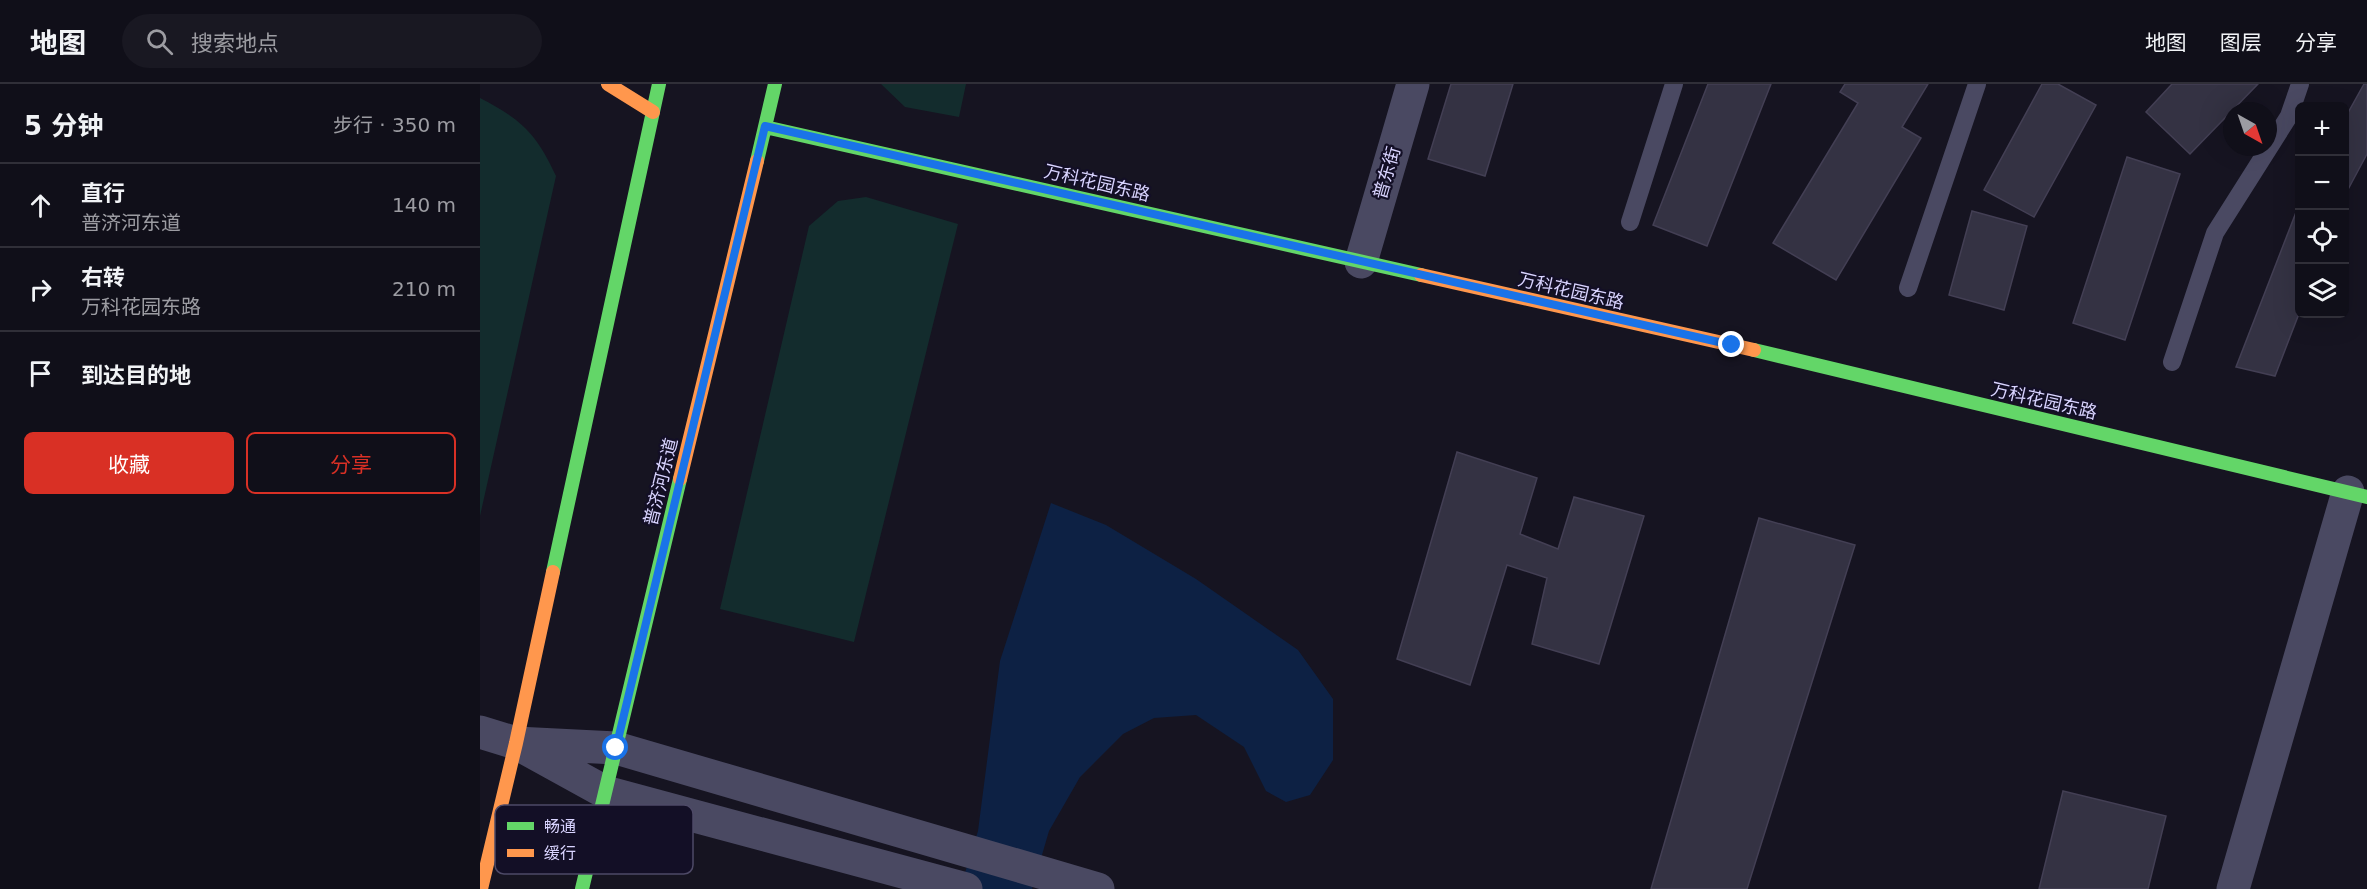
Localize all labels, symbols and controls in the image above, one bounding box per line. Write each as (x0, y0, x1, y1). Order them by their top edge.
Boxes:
search box (122, 14, 542, 68)
icon: search (143, 25, 176, 58)
text: 地图 (30, 27, 86, 60)
text: 搜索地点 (191, 31, 279, 56)
text: 地图 (2145, 31, 2187, 55)
text: 图层 (2220, 31, 2262, 55)
text: 分享 (2295, 31, 2337, 55)
north arrow (2223, 102, 2277, 156)
map controls (2295, 102, 2349, 318)
button: + (2295, 102, 2349, 156)
text: 5 分钟 (24, 111, 103, 141)
text: 步行 · 350 m (333, 113, 456, 137)
street label: 普东街 (1369, 144, 1404, 202)
button: − (2295, 156, 2349, 210)
street label: 万科花园东路 (1042, 160, 1152, 205)
text: 直行 (81, 181, 125, 206)
icon: ahead (24, 189, 57, 222)
text: 140 m (392, 193, 456, 217)
button: locate (2295, 210, 2349, 264)
text: 普济河东道 (81, 211, 181, 235)
button: layers (2295, 264, 2349, 318)
text: 右转 (81, 265, 125, 290)
street label: 万科花园东路 (1516, 268, 1626, 313)
icon: right (24, 273, 57, 306)
text: 210 m (392, 277, 456, 301)
text: 万科花园东路 (81, 295, 201, 319)
route end (1718, 331, 1744, 357)
icon: arrive (24, 357, 57, 390)
text: 到达目的地 (81, 363, 191, 388)
street label: 万科花园东路 (1989, 378, 2099, 423)
button: 收藏 (24, 432, 234, 494)
button: 分享 (246, 432, 456, 494)
street label: 普济河东道 (639, 436, 682, 528)
route start (602, 734, 628, 760)
legend (495, 805, 693, 874)
text: 畅通 (544, 817, 576, 836)
text: 缓行 (544, 844, 576, 863)

